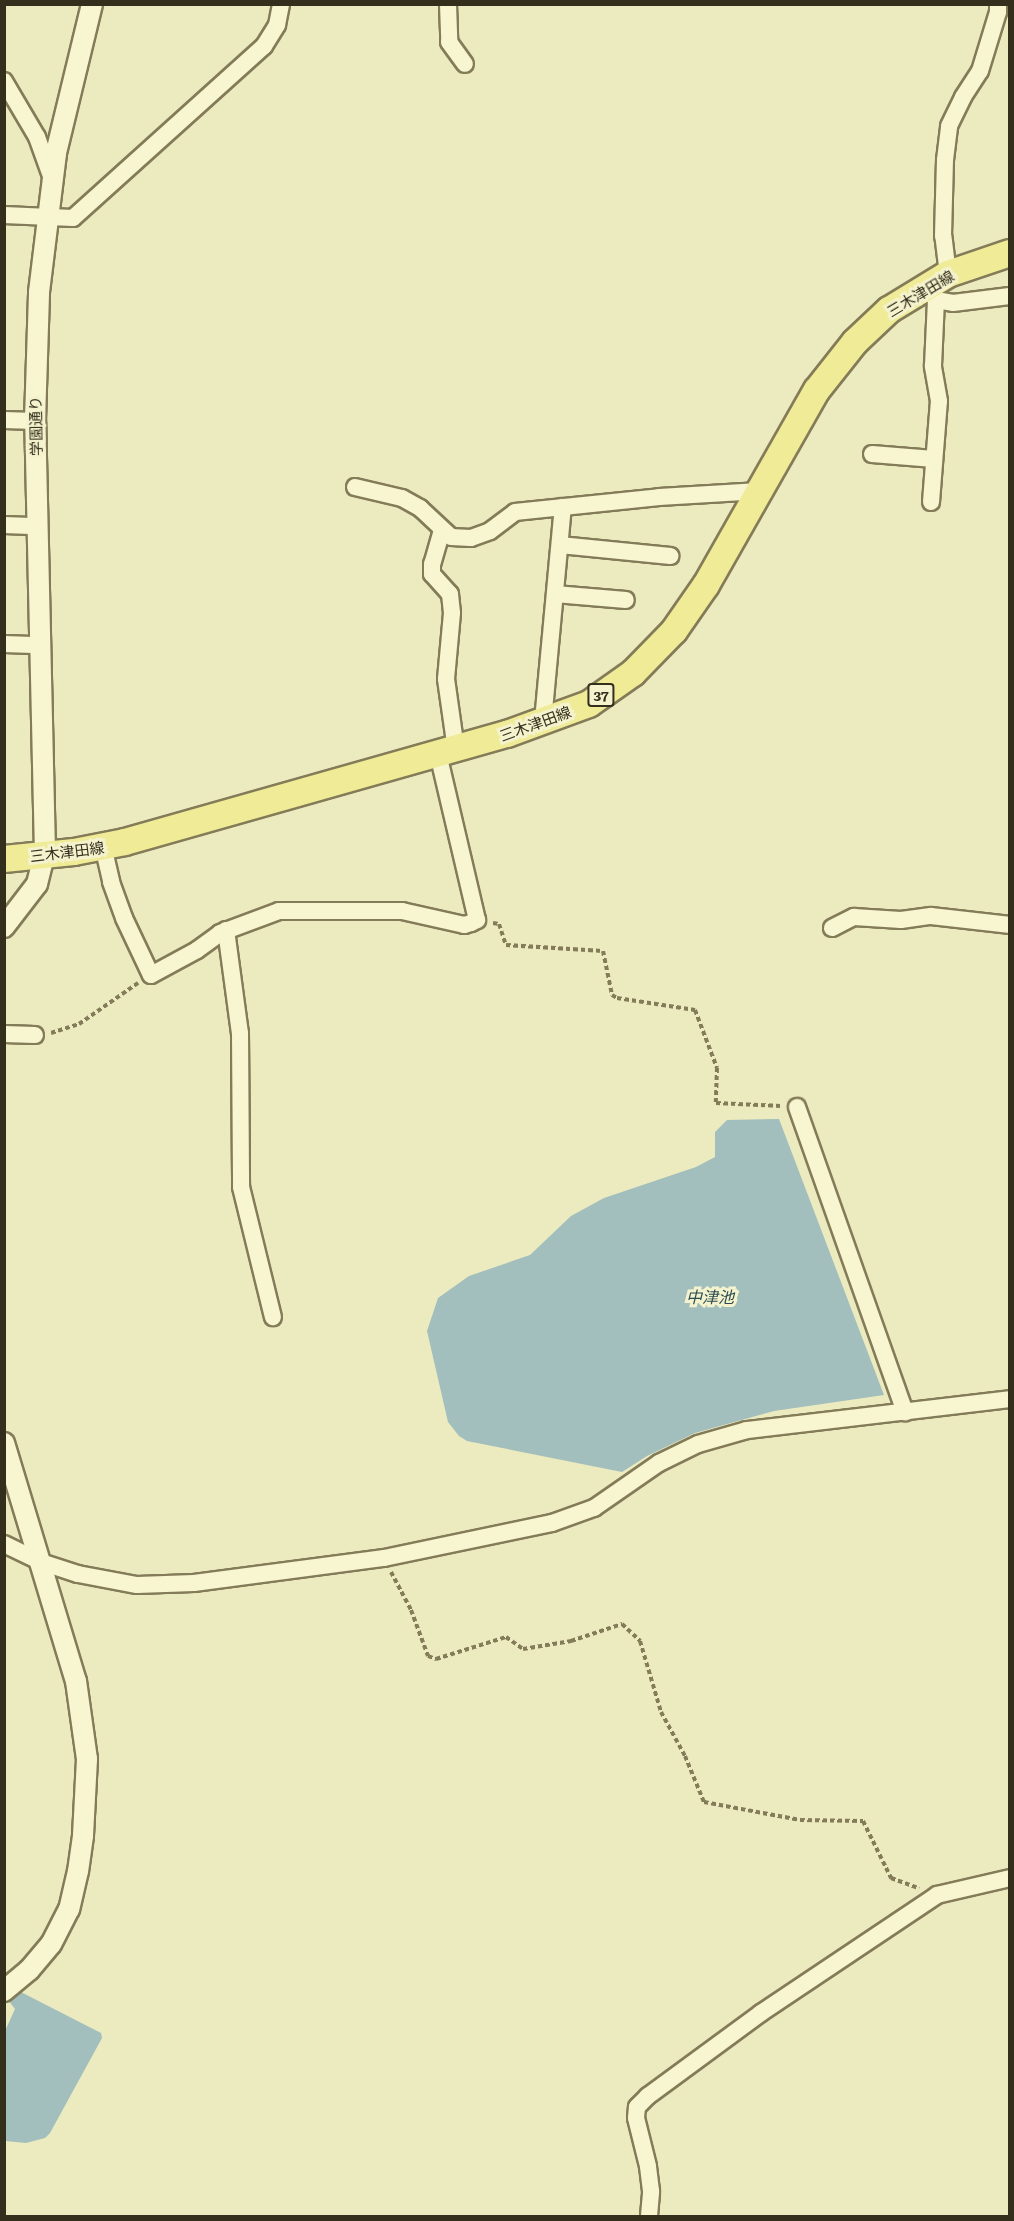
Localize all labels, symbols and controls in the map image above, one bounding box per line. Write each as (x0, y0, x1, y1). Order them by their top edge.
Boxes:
street label: 三木津田線 (883, 266, 957, 320)
street label: 学園通り (25, 396, 45, 456)
road number: 37 (586, 684, 616, 706)
street label: 三木津田線 (497, 702, 573, 744)
street label: 三木津田線 (29, 837, 105, 865)
water label: 中津池 (686, 1286, 734, 1306)

